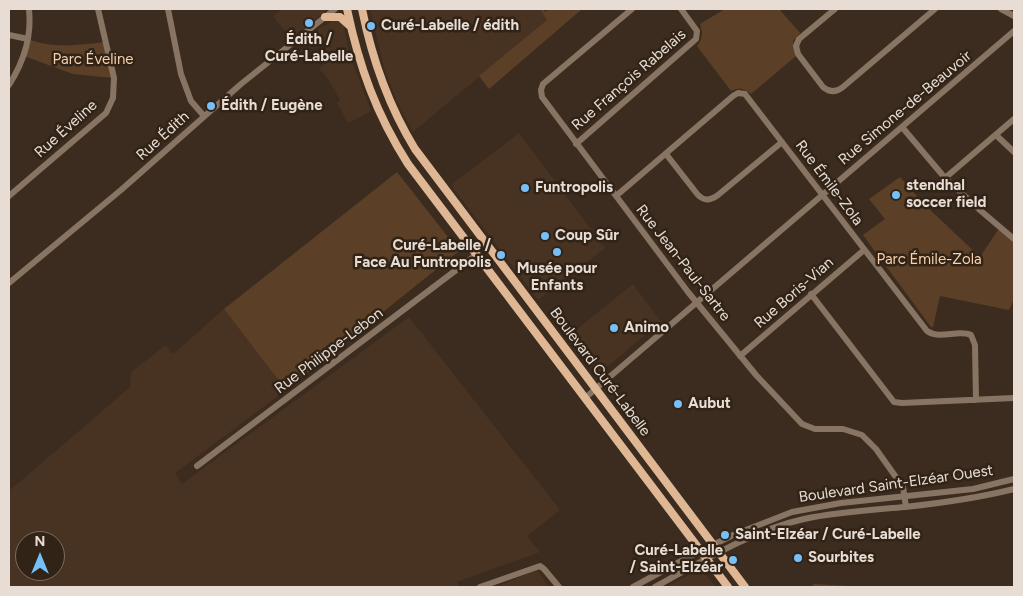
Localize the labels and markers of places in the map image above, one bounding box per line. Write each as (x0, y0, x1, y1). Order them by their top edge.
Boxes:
marker: Édith / Curé-Labelle (303, 17, 315, 29)
place label: Curé-Labelle / édith (381, 17, 519, 35)
marker: Curé-Labelle / édith (365, 20, 377, 32)
place label: Édith / Curé-Labelle (265, 31, 353, 66)
place label: Édith / Eugène (221, 97, 322, 115)
marker: Édith / Eugène (205, 100, 217, 112)
place label: stendhal soccer field (906, 177, 986, 212)
place label: Funtropolis (535, 179, 613, 197)
marker: Funtropolis (519, 182, 531, 194)
marker: stendhal soccer field (890, 189, 902, 201)
place label: Coup Sûr (555, 227, 619, 245)
marker: Coup Sûr (539, 230, 551, 242)
place label: Curé-Labelle / Face Au Funtropolis (354, 237, 491, 272)
marker: Musée pour Enfants (551, 246, 563, 258)
marker: Curé-Labelle / Face Au Funtropolis (495, 249, 507, 261)
place label: Musée pour Enfants (517, 260, 597, 295)
place label: Animo (624, 319, 669, 337)
marker: Animo (608, 322, 620, 334)
place label: Aubut (688, 395, 731, 413)
marker: Aubut (672, 398, 684, 410)
place label: Saint-Elzéar / Curé-Labelle (735, 526, 921, 544)
marker: Saint-Elzéar / Curé-Labelle (719, 529, 731, 541)
place label: Curé-Labelle / Saint-Elzéar (630, 542, 723, 577)
place label: Sourbites (808, 549, 874, 567)
marker: Sourbites (792, 552, 804, 564)
marker: Curé-Labelle / Saint-Elzéar (727, 554, 739, 566)

